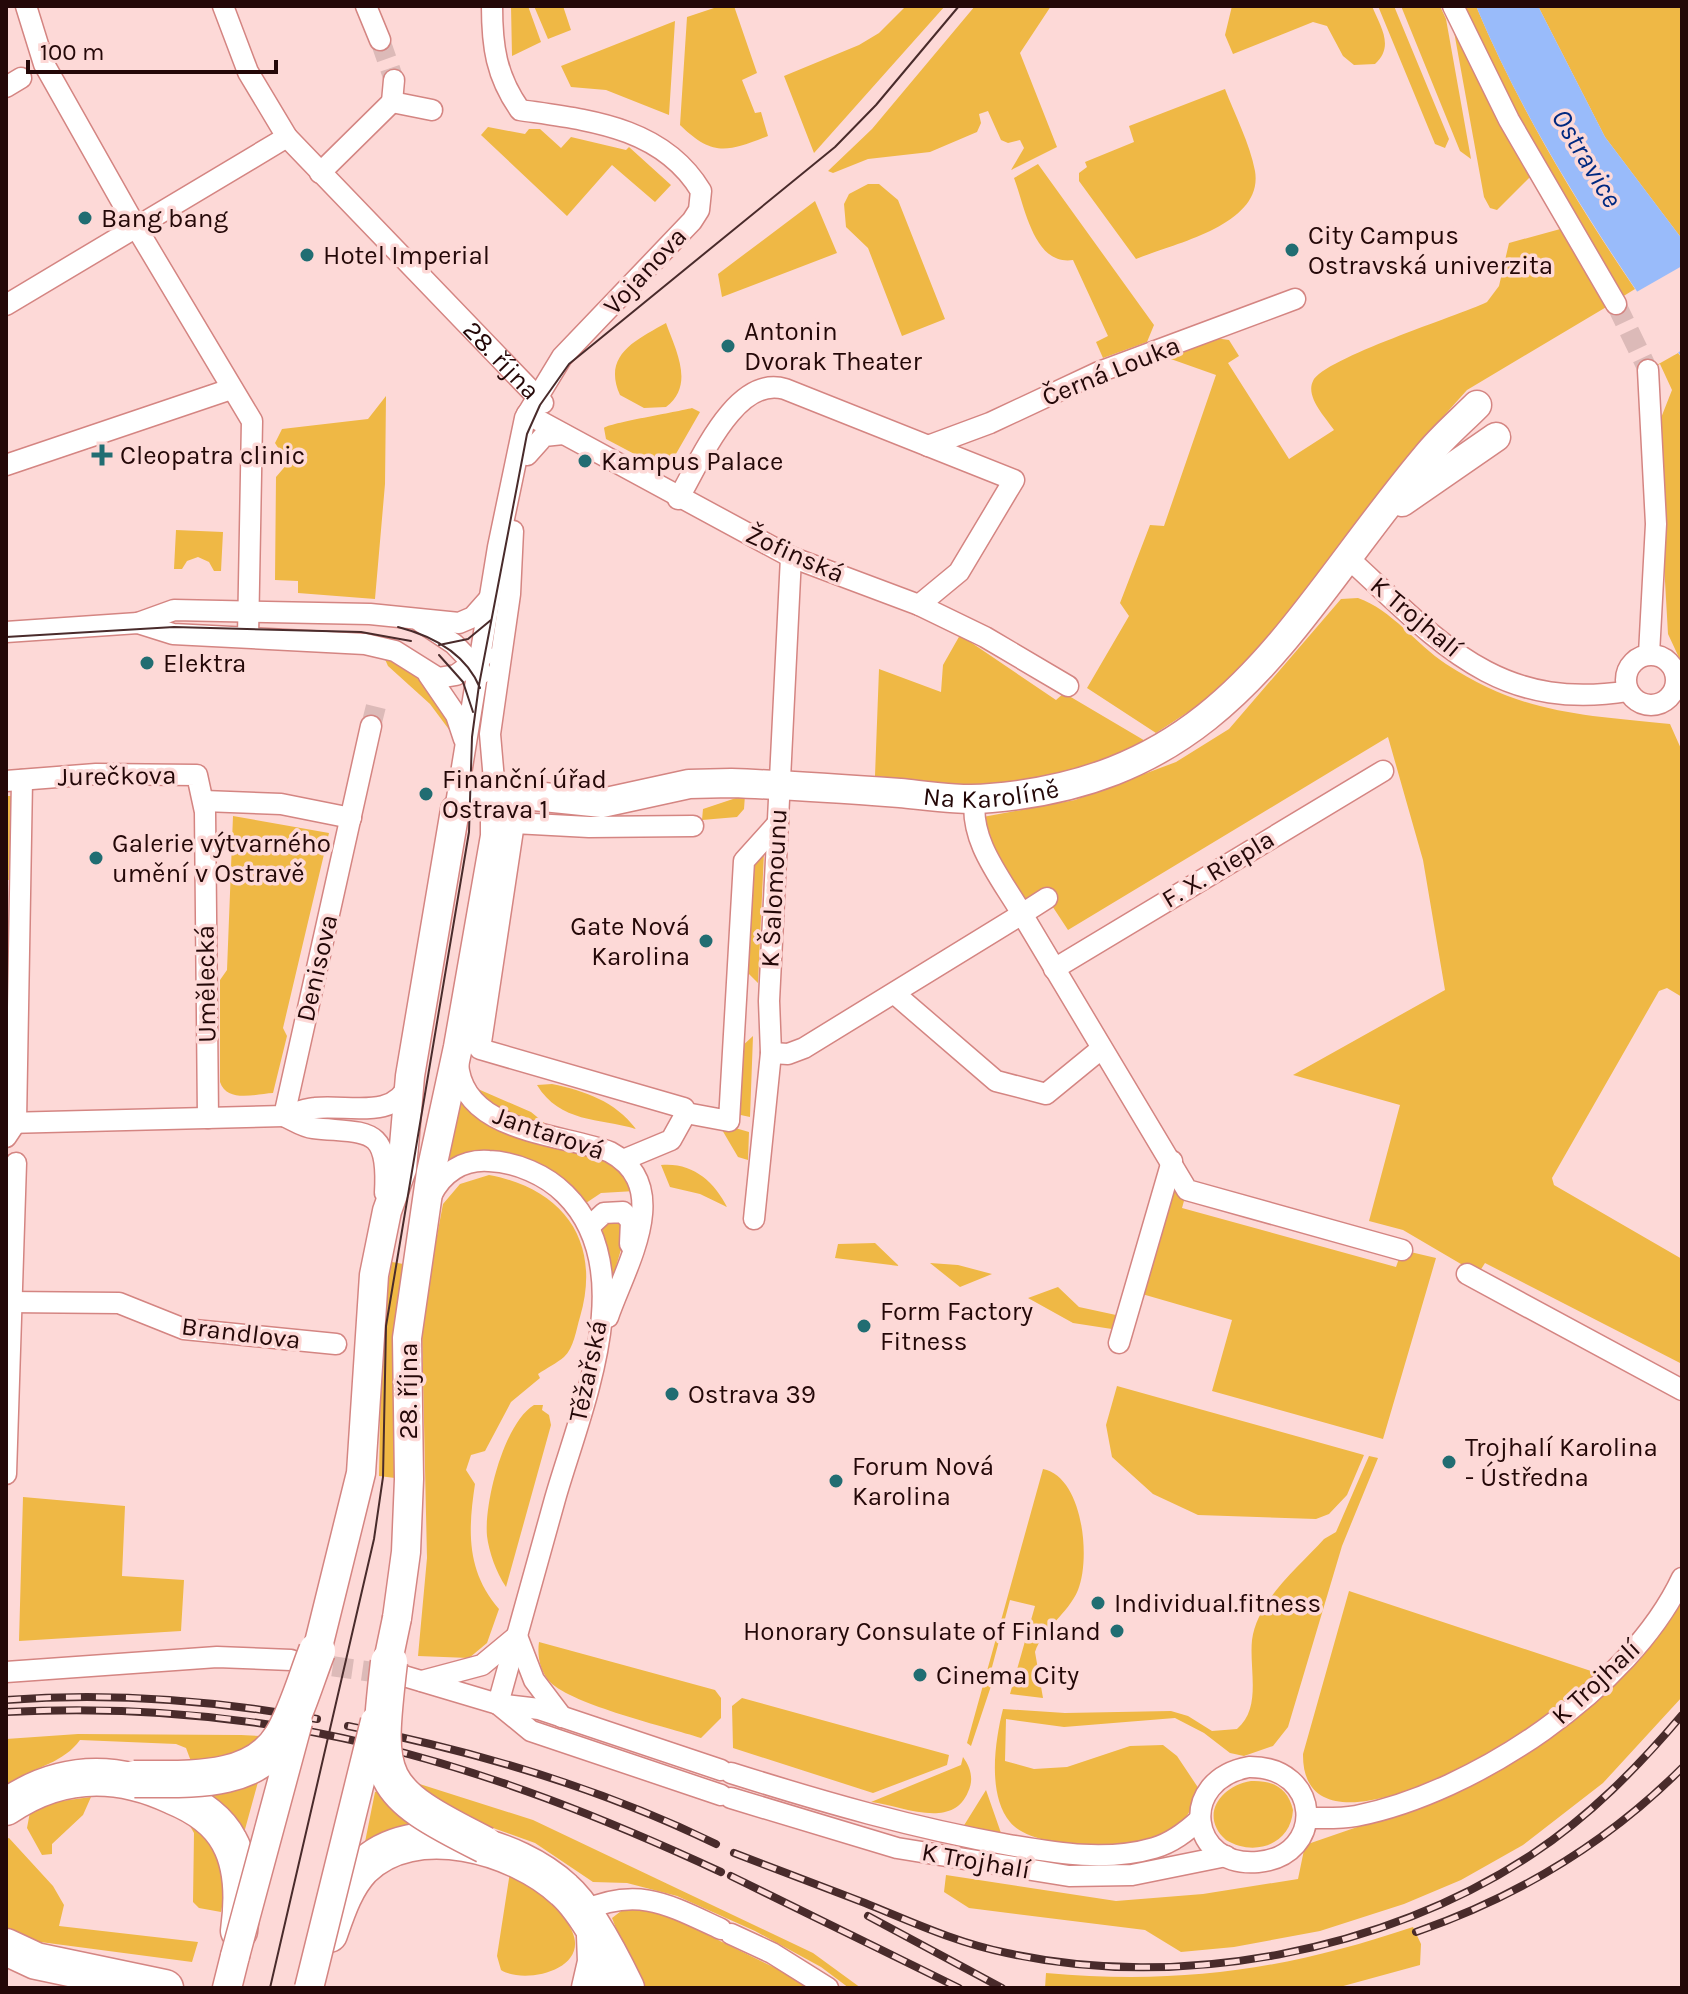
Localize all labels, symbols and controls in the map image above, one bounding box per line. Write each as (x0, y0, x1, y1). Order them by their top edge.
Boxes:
scale bar (28, 24, 276, 74)
text: 100 m (40, 38, 105, 66)
water label: Ostravice (1545, 103, 1629, 213)
place label: Bang bang (101, 203, 228, 234)
marker: Bang bang (76, 209, 94, 227)
place label: City Campus Ostravská univerzita (1308, 220, 1553, 281)
street label: Vojanova (597, 221, 693, 321)
place label: Hotel Imperial (323, 240, 490, 271)
marker: City Campus Ostravská univerzita (1283, 241, 1301, 259)
marker: Hotel Imperial (298, 246, 316, 264)
street label: 28. října (457, 314, 547, 406)
place label: Antonin Dvorak Theater (744, 316, 922, 377)
street label: Černá Louka (1037, 328, 1184, 413)
marker: Antonin Dvorak Theater (719, 337, 737, 355)
place label: Cleopatra clinic (120, 440, 305, 471)
marker: Cleopatra clinic (91, 444, 113, 466)
place label: Kampus Palace (601, 446, 783, 477)
marker: Kampus Palace (576, 452, 594, 470)
street label: Žofinská (741, 519, 849, 589)
street label: K Trojhalí (1364, 570, 1468, 664)
place label: Elektra (163, 648, 246, 679)
marker: Elektra (138, 654, 156, 672)
street label: Jurečkova (57, 759, 177, 793)
place label: Finanční úřad Ostrava 1 (442, 764, 607, 825)
street label: Na Karolíně (922, 773, 1062, 814)
marker: Finanční úřad Ostrava 1 (417, 785, 435, 803)
street label: K Šalomounu (753, 808, 794, 968)
street label: F. X. Riepla (1156, 823, 1280, 915)
place label: Galerie výtvarného umění v Ostravě (112, 828, 331, 889)
marker: Galerie výtvarného umění v Ostravě (87, 849, 105, 867)
street label: Denisova (290, 911, 344, 1025)
place label: Gate Nová Karolina (570, 911, 690, 972)
street label: Umělecká (189, 925, 223, 1043)
marker: Gate Nová Karolina (697, 932, 715, 950)
street label: Jantarová (489, 1100, 609, 1166)
place label: Form Factory Fitness (880, 1296, 1033, 1357)
street label: Brandlova (180, 1310, 302, 1356)
street label: Těžařská (562, 1317, 614, 1425)
marker: Form Factory Fitness (855, 1317, 873, 1335)
street label: 28. října (393, 1342, 424, 1440)
place label: Ostrava 39 (688, 1379, 816, 1410)
marker: Ostrava 39 (663, 1385, 681, 1403)
place label: Trojhalí Karolina - Ústředna (1465, 1432, 1658, 1493)
place label: Forum Nová Karolina (852, 1451, 994, 1512)
marker: Trojhalí Karolina - Ústředna (1440, 1453, 1458, 1471)
marker: Forum Nová Karolina (827, 1472, 845, 1490)
place label: Individual.fitness (1114, 1588, 1321, 1619)
marker: Individual.fitness (1089, 1594, 1107, 1612)
place label: Honorary Consulate of Finland (743, 1616, 1101, 1647)
marker: Honorary Consulate of Finland (1108, 1622, 1126, 1640)
street label: K Trojhalí (1545, 1633, 1647, 1731)
place label: Cinema City (936, 1660, 1079, 1691)
marker: Cinema City (911, 1666, 929, 1684)
street label: K Trojhalí (919, 1836, 1033, 1886)

